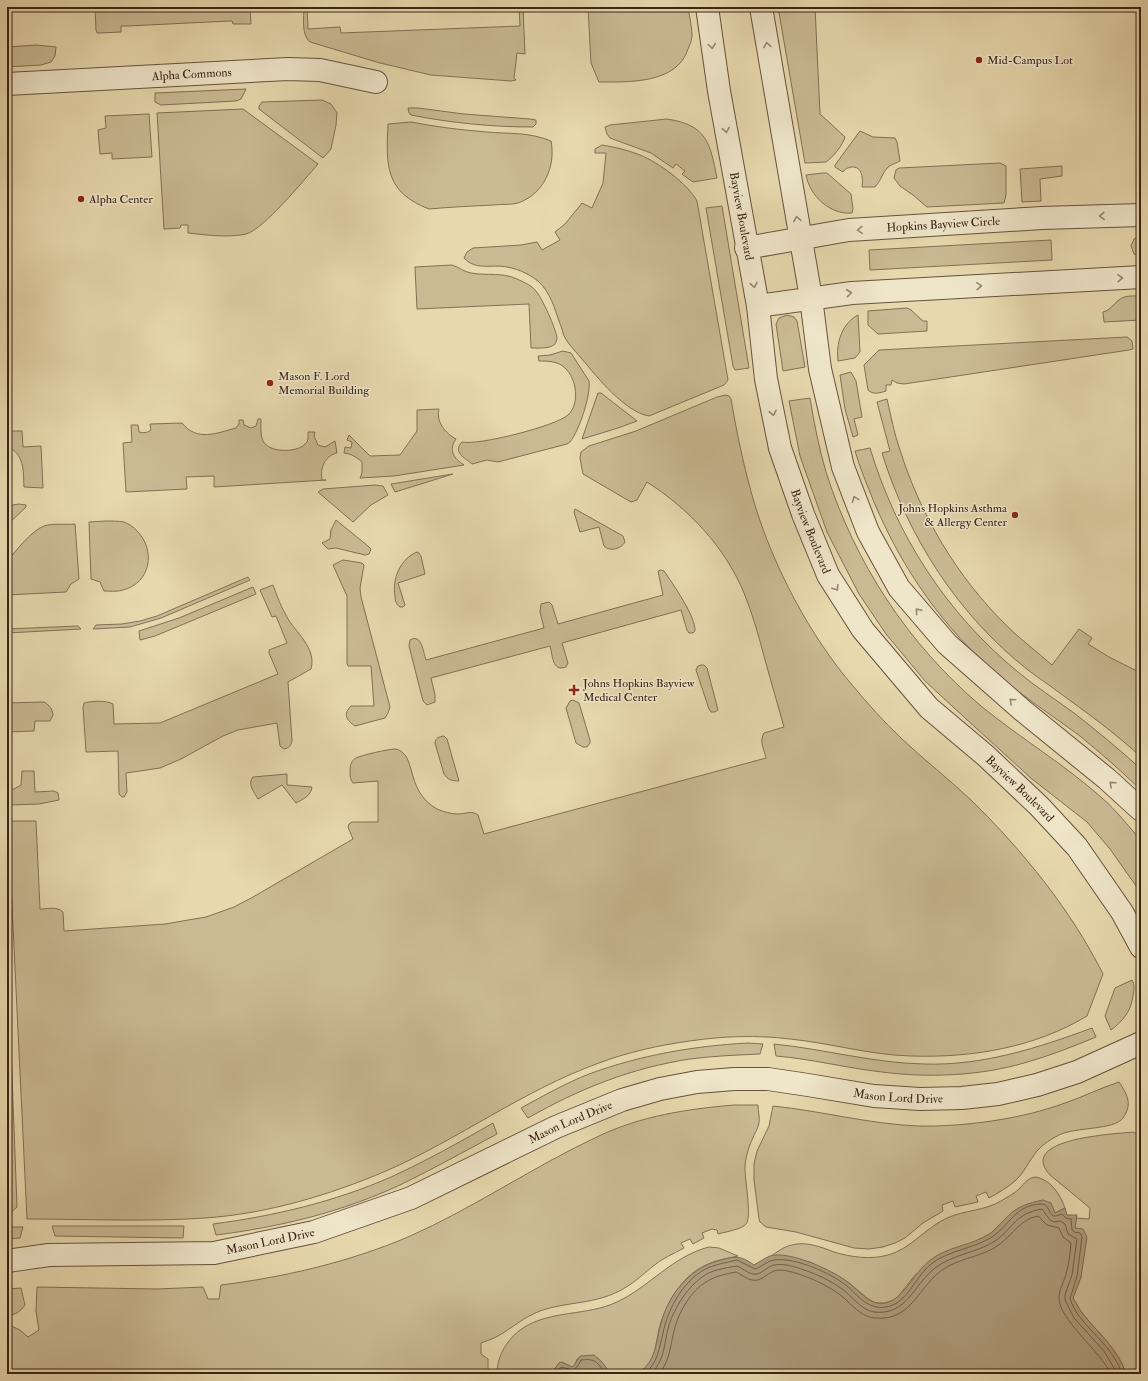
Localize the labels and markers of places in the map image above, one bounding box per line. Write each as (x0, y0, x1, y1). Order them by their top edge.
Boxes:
place label: Mid-Campus Lot (987, 53, 1073, 68)
marker: Mid-Campus Lot (974, 55, 984, 65)
place label: Alpha Center (88, 192, 153, 207)
marker: Alpha Center (76, 194, 86, 204)
place label: Mason F. Lord Memorial Building (278, 369, 370, 398)
marker: Mason F. Lord Memorial Building (265, 378, 275, 388)
place label: Johns Hopkins Asthma & Allergy Center (897, 501, 1008, 530)
marker: Johns Hopkins Asthma & Allergy Center (1010, 510, 1020, 520)
place label: Johns Hopkins Bayview Medical Center (582, 676, 695, 705)
marker: Johns Hopkins Bayview Medical Center (568, 684, 580, 696)

